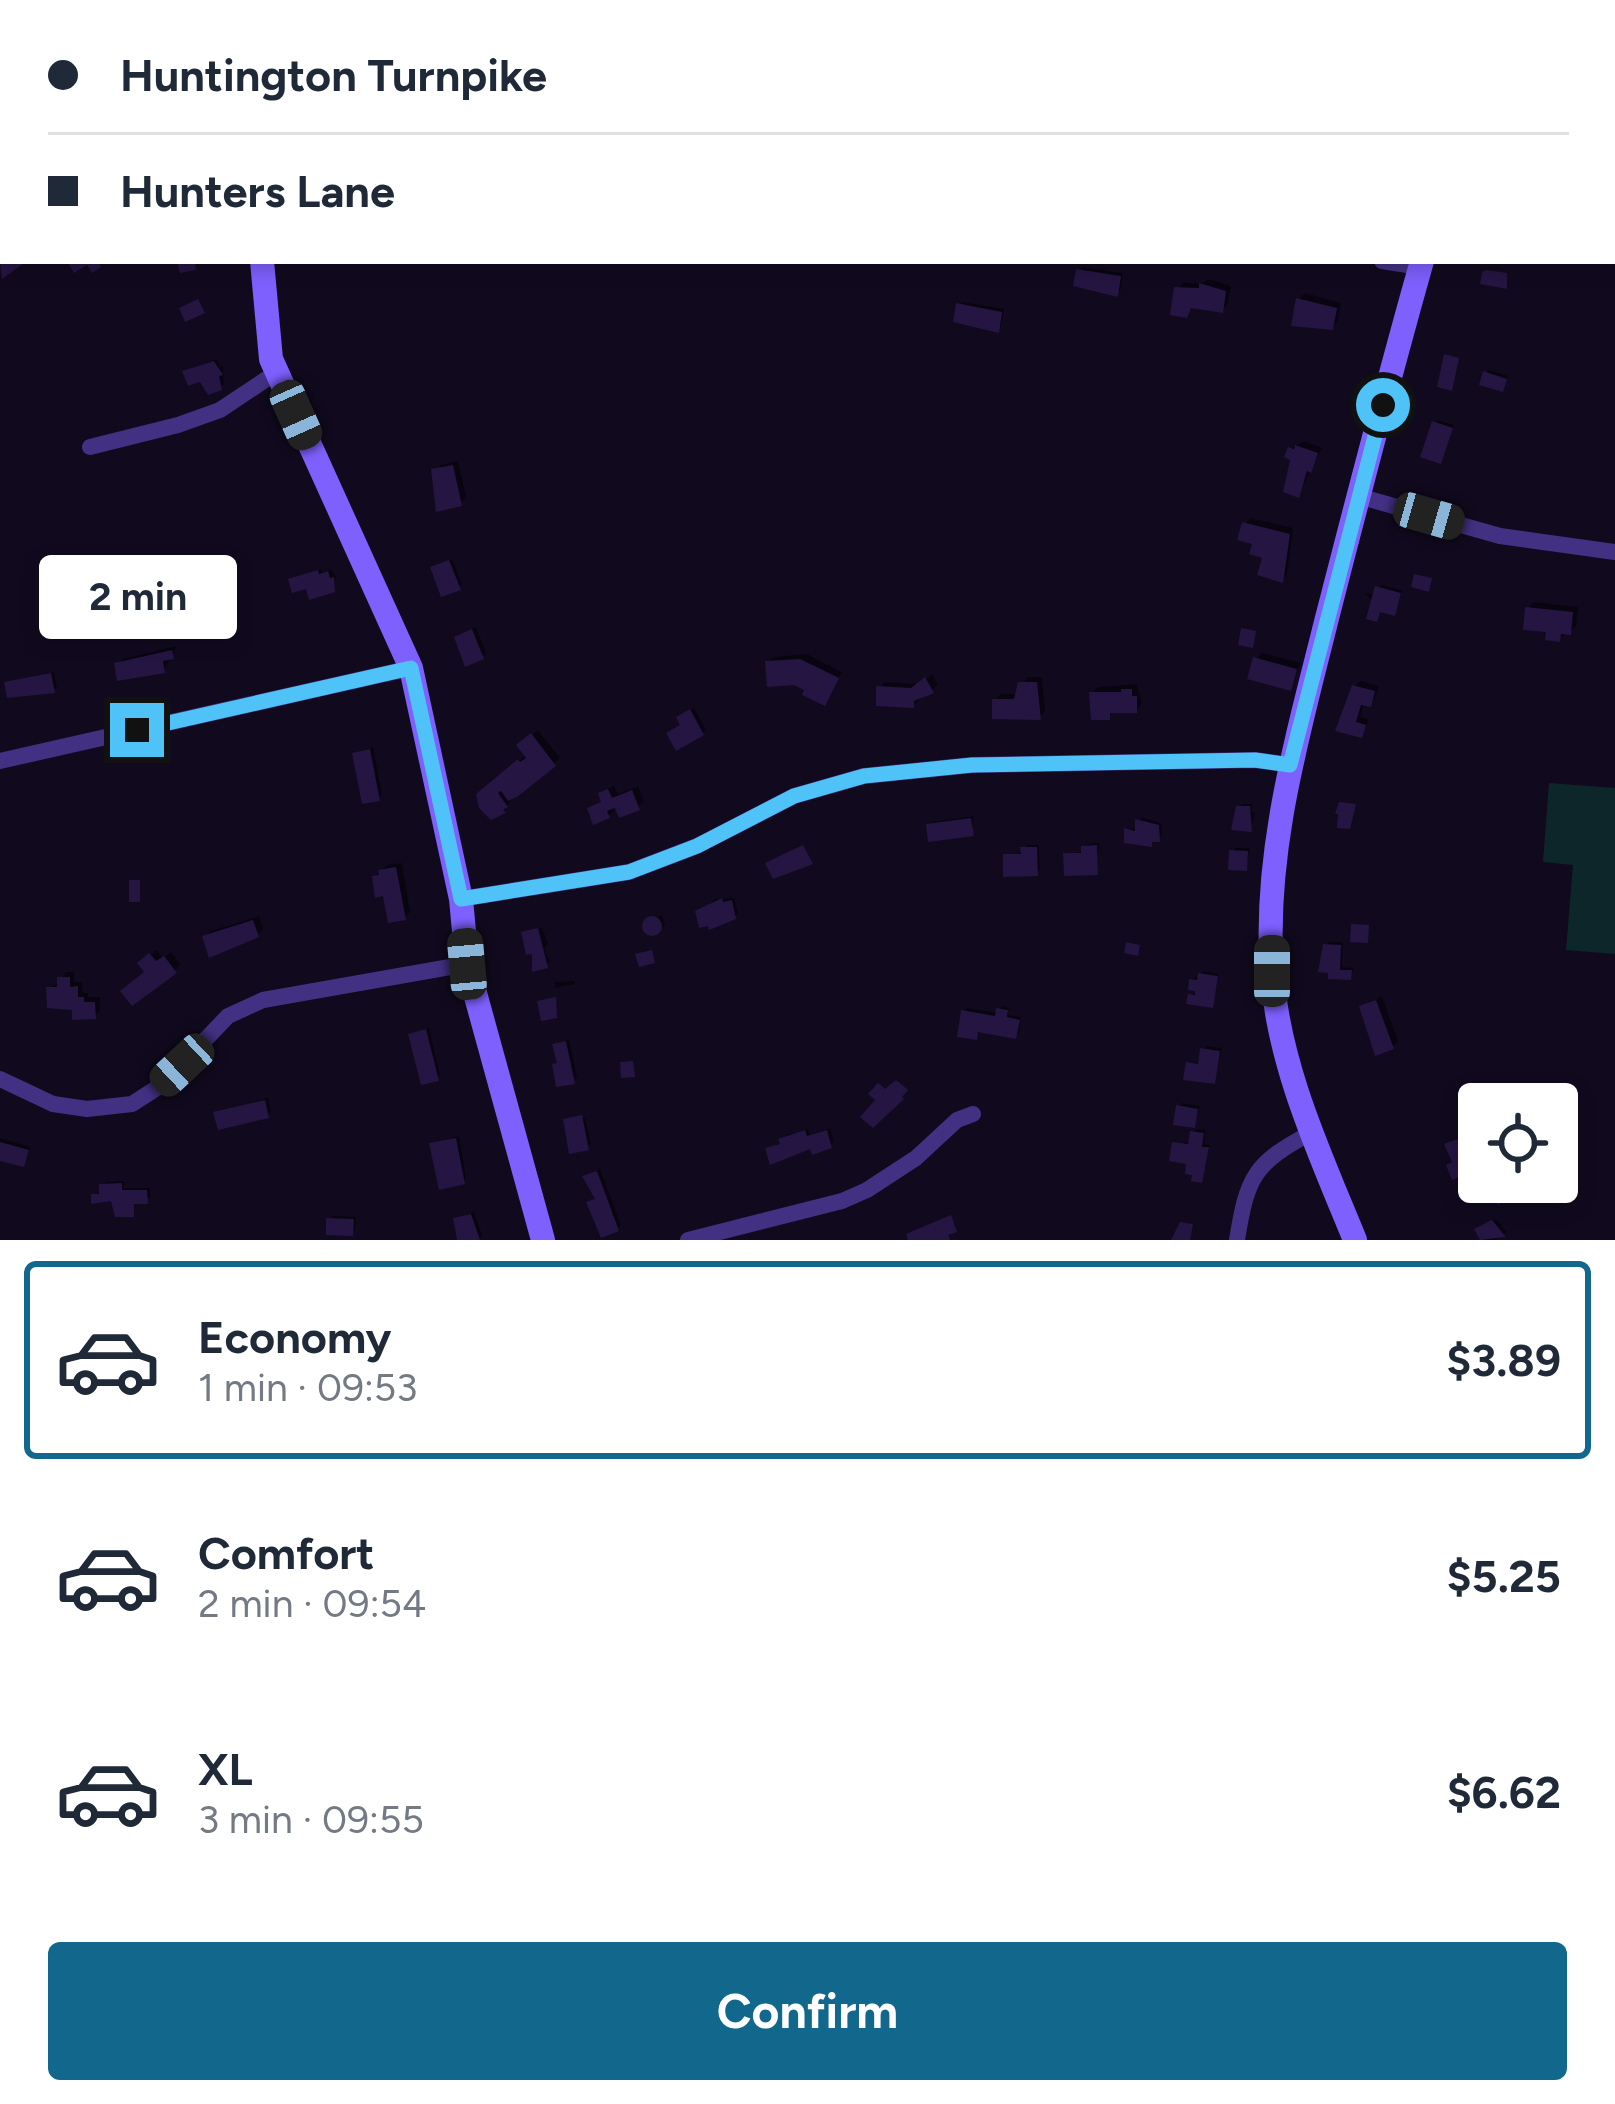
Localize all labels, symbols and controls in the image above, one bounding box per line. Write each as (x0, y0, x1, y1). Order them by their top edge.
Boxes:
text: Huntington Turnpike (120, 48, 547, 102)
text: Hunters Lane (120, 164, 395, 218)
car (265, 375, 327, 455)
route start (1356, 378, 1410, 432)
car (1389, 489, 1469, 543)
callout: 2 min (38, 556, 236, 640)
text: 2 min (89, 573, 187, 620)
route end (110, 703, 164, 757)
car (446, 927, 488, 1001)
car (1254, 935, 1290, 1007)
car (143, 1027, 221, 1103)
map controls (1458, 1083, 1578, 1203)
button: locate (1458, 1083, 1578, 1203)
icon: car (54, 1306, 162, 1414)
text: Economy (198, 1310, 391, 1364)
text: $3.89 (1446, 1333, 1561, 1387)
text: 1 min · 09:53 (198, 1364, 418, 1411)
icon: car (54, 1522, 162, 1630)
text: Comfort (198, 1526, 374, 1580)
text: $5.25 (1447, 1549, 1561, 1603)
text: 2 min · 09:54 (198, 1580, 426, 1627)
icon: car (54, 1738, 162, 1846)
text: XL (198, 1742, 253, 1796)
text: $6.62 (1447, 1765, 1561, 1819)
text: 3 min · 09:55 (198, 1796, 424, 1843)
button: Confirm (48, 1942, 1567, 2080)

